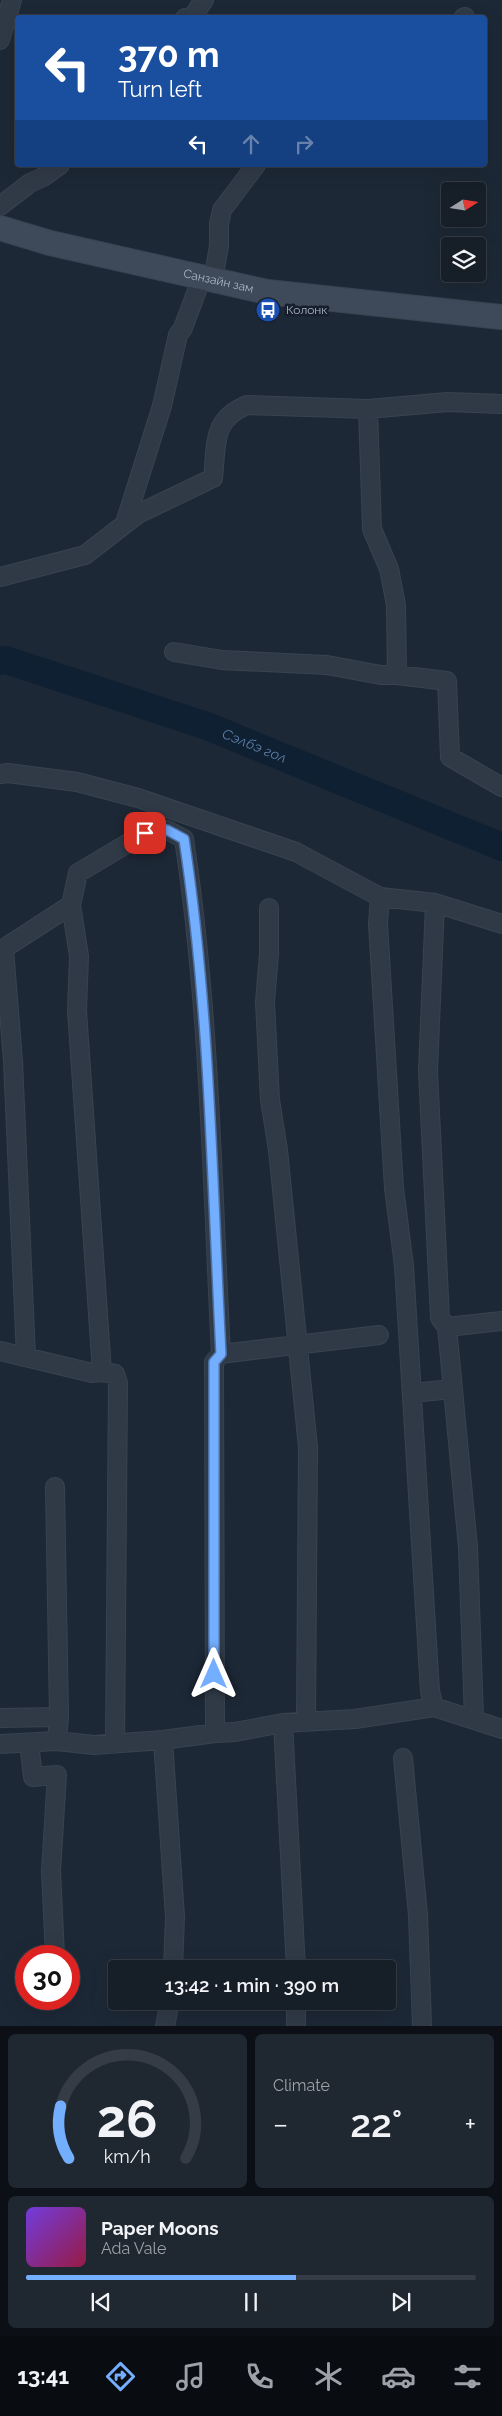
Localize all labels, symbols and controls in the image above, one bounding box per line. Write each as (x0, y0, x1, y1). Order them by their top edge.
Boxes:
text: 370 m (118, 34, 220, 75)
icon: left (35, 35, 100, 100)
text: Turn left (118, 76, 202, 102)
icon: left (184, 130, 212, 158)
icon: ahead (237, 130, 265, 158)
icon: right (290, 130, 318, 158)
north arrow (441, 182, 486, 228)
map controls (441, 182, 486, 282)
button: layers (441, 237, 486, 282)
street label: Санзайн зам (182, 266, 255, 296)
bus stop icon: Колонк (255, 297, 281, 323)
place label: Колонк (286, 303, 328, 317)
water label: Сэлбэ гол (220, 725, 289, 766)
pin (124, 812, 166, 854)
icon: arrive (131, 819, 159, 847)
position arrow (187, 1647, 239, 1699)
speed limit sign: 30 (15, 1945, 80, 2010)
text: 13:42 · 1 min · 390 m (165, 1974, 339, 1996)
text: Climate (273, 2076, 330, 2095)
text: 26 (97, 2088, 158, 2149)
text: 22° (350, 2101, 402, 2146)
text: − (273, 2108, 288, 2141)
text: + (464, 2108, 476, 2141)
text: km/h (104, 2146, 151, 2167)
text: Paper Moons (101, 2217, 219, 2239)
text: Ada Vale (101, 2239, 166, 2258)
icon: previous (87, 2288, 115, 2316)
icon: pause (237, 2288, 265, 2316)
icon: next (387, 2288, 415, 2316)
icon: directions (103, 2359, 138, 2394)
icon: music (173, 2359, 208, 2394)
icon: phone (242, 2359, 277, 2394)
icon: climate (311, 2359, 346, 2394)
icon: car (381, 2359, 416, 2394)
icon: filters (450, 2359, 485, 2394)
text: 13:41 (17, 2363, 69, 2389)

